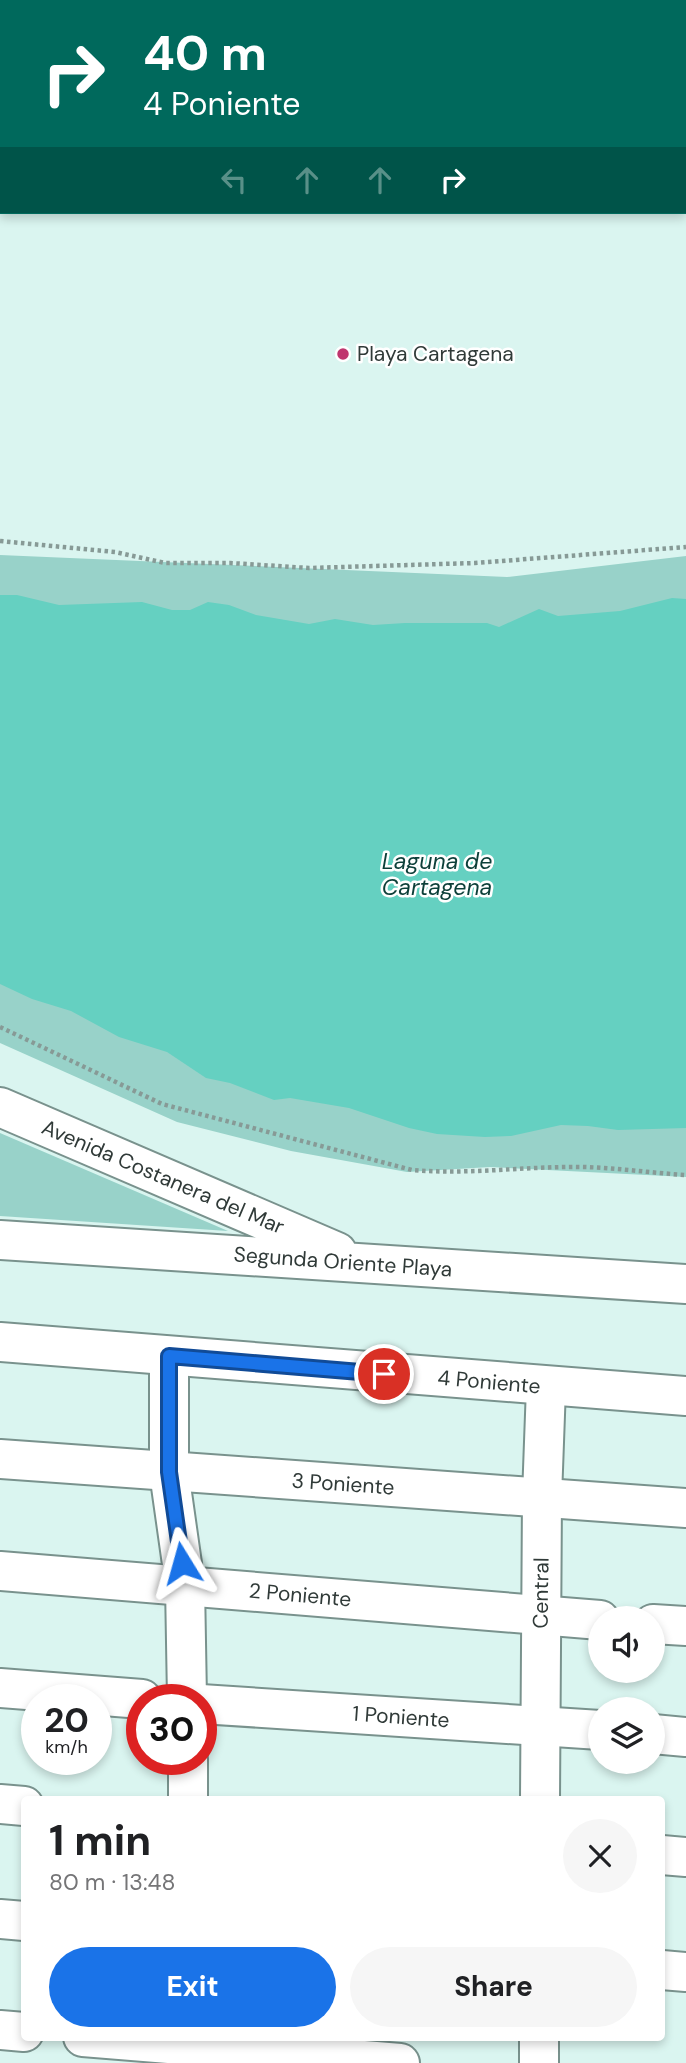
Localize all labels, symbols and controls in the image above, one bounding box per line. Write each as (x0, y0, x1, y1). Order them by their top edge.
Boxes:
text: 40 m (143, 21, 267, 85)
icon: right (28, 28, 119, 119)
text: 4 Poniente (143, 83, 300, 125)
icon: left (215, 161, 253, 199)
icon: ahead (288, 161, 326, 199)
icon: ahead (361, 161, 399, 199)
icon: right (434, 161, 472, 199)
place label: Playa Cartagena (357, 340, 514, 368)
marker: Playa Cartagena (335, 346, 351, 362)
water label: Laguna de Cartagena (382, 846, 492, 902)
street label: Avenida Costanera del Mar (37, 1113, 289, 1241)
street label: Segunda Oriente Playa (233, 1240, 453, 1284)
pin (354, 1344, 414, 1404)
icon: arrive (365, 1355, 403, 1393)
street label: 4 Poniente (436, 1364, 542, 1400)
street label: 3 Poniente (291, 1466, 395, 1502)
position arrow (145, 1526, 219, 1600)
street label: Central (526, 1557, 556, 1629)
street label: 2 Poniente (248, 1577, 352, 1613)
map controls (588, 1606, 665, 1774)
button: sound (588, 1606, 665, 1683)
speed limit sign: 30 (126, 1684, 217, 1775)
text: 20 (44, 1697, 89, 1743)
button: layers (588, 1697, 665, 1774)
street label: 1 Poniente (352, 1700, 450, 1734)
text: km/h (45, 1735, 88, 1759)
text: 1 min (49, 1813, 151, 1868)
button: close (563, 1819, 637, 1893)
text: 80 m · 13:48 (49, 1867, 175, 1897)
button: Exit (49, 1947, 336, 2027)
button: Share (350, 1947, 637, 2027)

